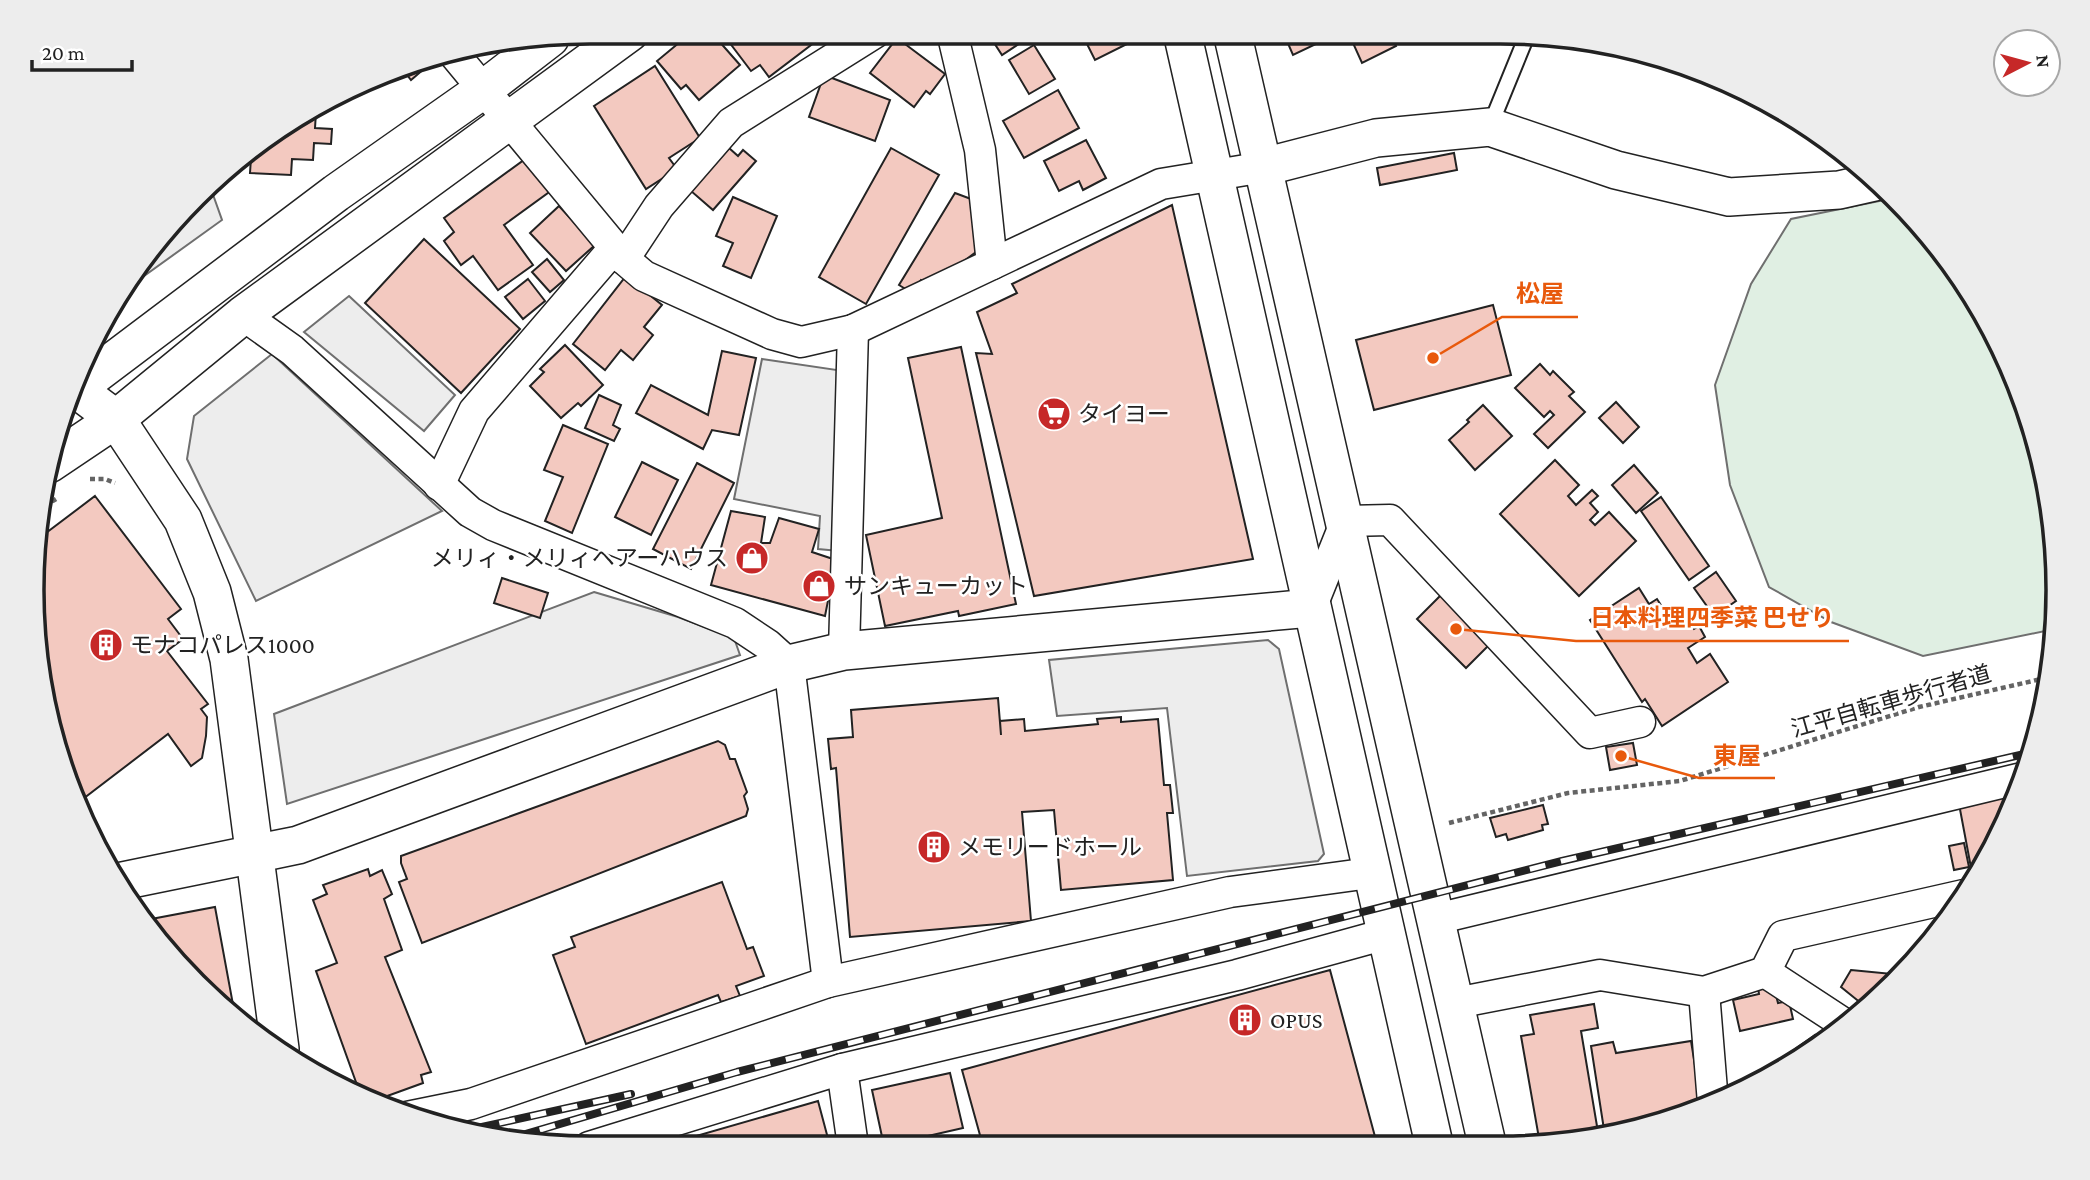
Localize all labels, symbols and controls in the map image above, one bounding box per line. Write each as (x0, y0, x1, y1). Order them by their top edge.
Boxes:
scale bar (32, 28, 131, 72)
north arrow (1992, 28, 2062, 98)
text: 20 m (42, 41, 85, 65)
text: N (2032, 54, 2055, 69)
callout: 松屋 (1502, 272, 1578, 317)
text: 松屋 (1516, 280, 1564, 307)
supermarket icon: タイヨー (1035, 395, 1073, 433)
place label: タイヨー (1078, 401, 1170, 427)
shop icon: メリィ・メリィヘアーハウス (733, 539, 771, 577)
place label: メリィ・メリィヘアーハウス (431, 545, 728, 571)
shop icon: サンキューカット (800, 567, 838, 605)
place label: サンキューカット (844, 573, 1028, 599)
callout: 日本料理四季菜 巴せり (1576, 596, 1849, 641)
text: 日本料理四季菜 巴せり (1590, 604, 1834, 631)
building icon: モナコパレス1000 (87, 626, 125, 664)
place label: モナコパレス1000 (130, 632, 315, 658)
street label: 江平自転車歩行者道 (1788, 660, 1994, 742)
callout: 東屋 (1699, 733, 1775, 778)
text: 東屋 (1713, 742, 1761, 769)
building icon: メモリードホール (915, 828, 953, 866)
place label: メモリードホール (958, 834, 1142, 860)
building icon: OPUS (1226, 1001, 1264, 1039)
place label: OPUS (1270, 1007, 1323, 1033)

